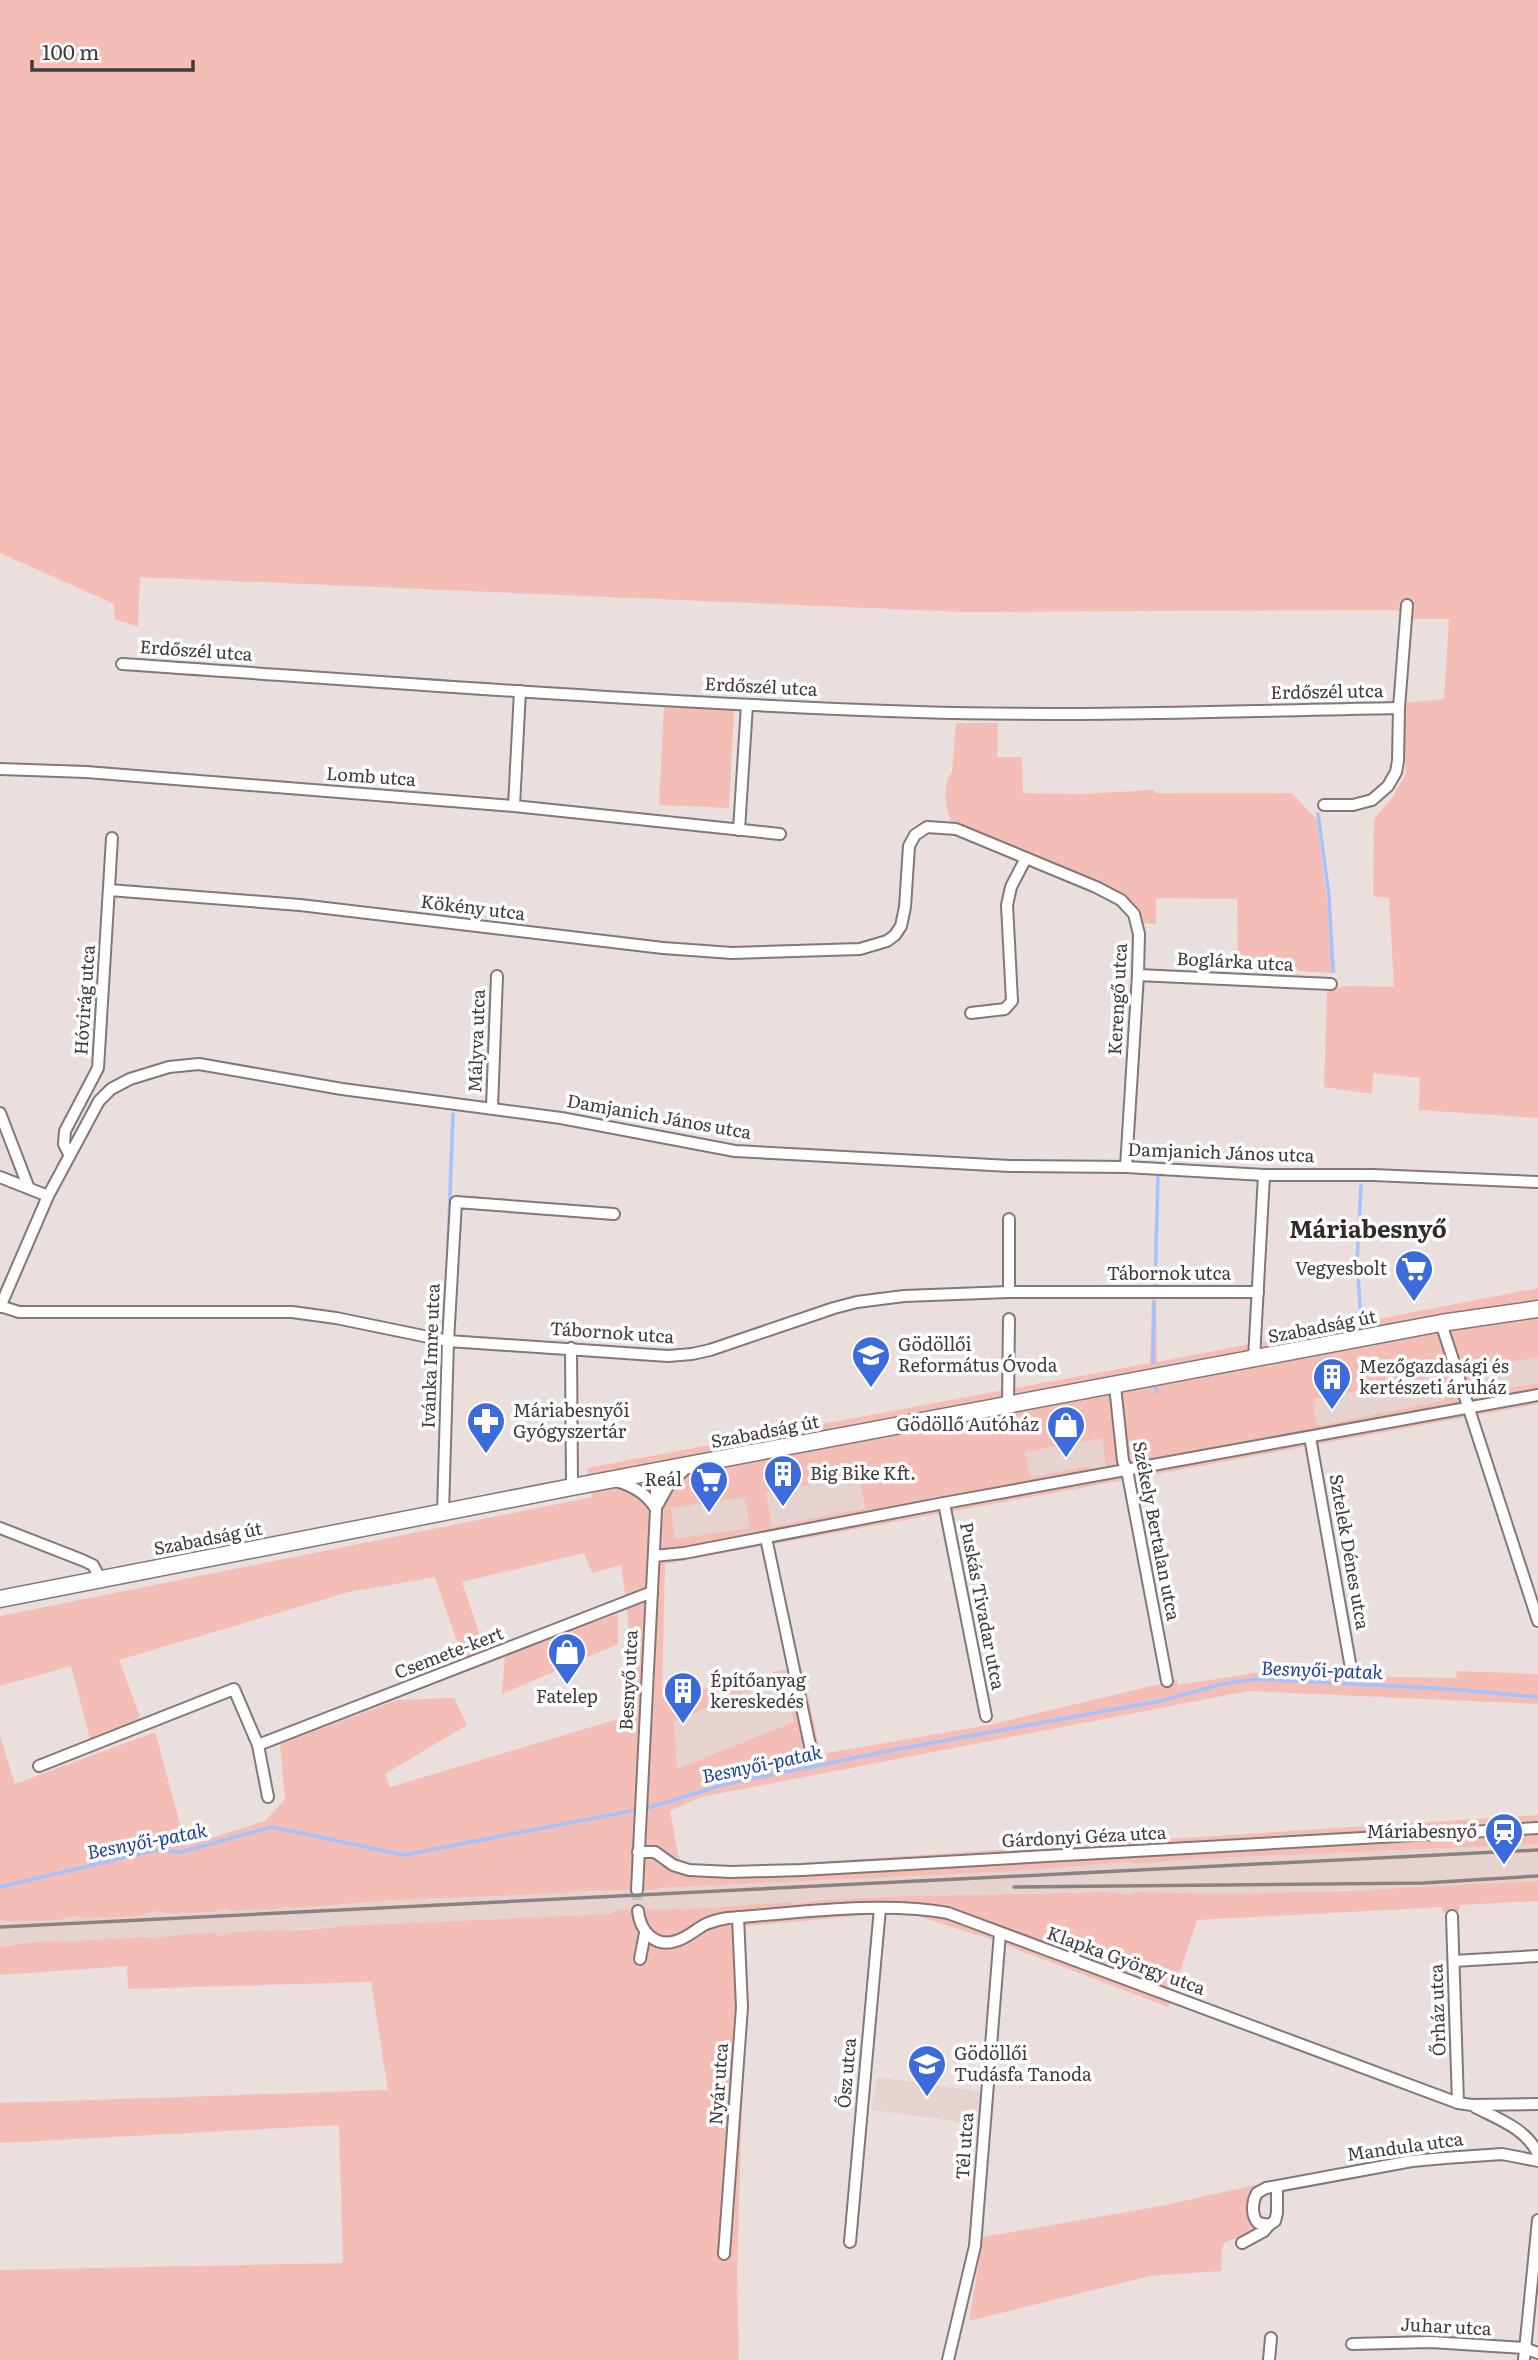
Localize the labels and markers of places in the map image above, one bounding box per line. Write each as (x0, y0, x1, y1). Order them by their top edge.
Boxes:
supermarket icon: Vegyesbolt (1393, 1248, 1435, 1303)
place label: Vegyesbolt (1295, 1254, 1388, 1281)
place label: Gödöllői Református Óvoda (898, 1330, 1058, 1378)
school or university icon: Gödöllői Református Óvoda (850, 1334, 892, 1389)
place label: Mezőgazdasági és kertészeti áruház (1359, 1352, 1509, 1400)
building icon: Mezőgazdasági és kertészeti áruház (1311, 1356, 1353, 1411)
place label: Máriabesnyői Gyógyszertár (513, 1396, 629, 1444)
pharmacy icon: Máriabesnyői Gyógyszertár (465, 1400, 507, 1455)
shop icon: Gödöllő Autóház (1045, 1404, 1087, 1459)
place label: Gödöllő Autóház (897, 1410, 1039, 1437)
building icon: Big Bike Kft. (762, 1453, 804, 1508)
supermarket icon: Reál (688, 1459, 730, 1514)
place label: Big Bike Kft. (810, 1459, 916, 1486)
place label: Reál (644, 1465, 682, 1492)
shop icon: Fatelep (546, 1631, 588, 1686)
place label: Építőanyag kereskedés (710, 1666, 807, 1714)
building icon: Építőanyag kereskedés (662, 1670, 704, 1725)
place label: Fatelep (536, 1682, 598, 1709)
station icon: Máriabesnyő (1483, 1811, 1525, 1866)
place label: Máriabesnyő (1367, 1817, 1477, 1844)
place label: Gödöllői Tudásfa Tanoda (954, 2039, 1092, 2087)
school or university icon: Gödöllői Tudásfa Tanoda (906, 2043, 948, 2098)

